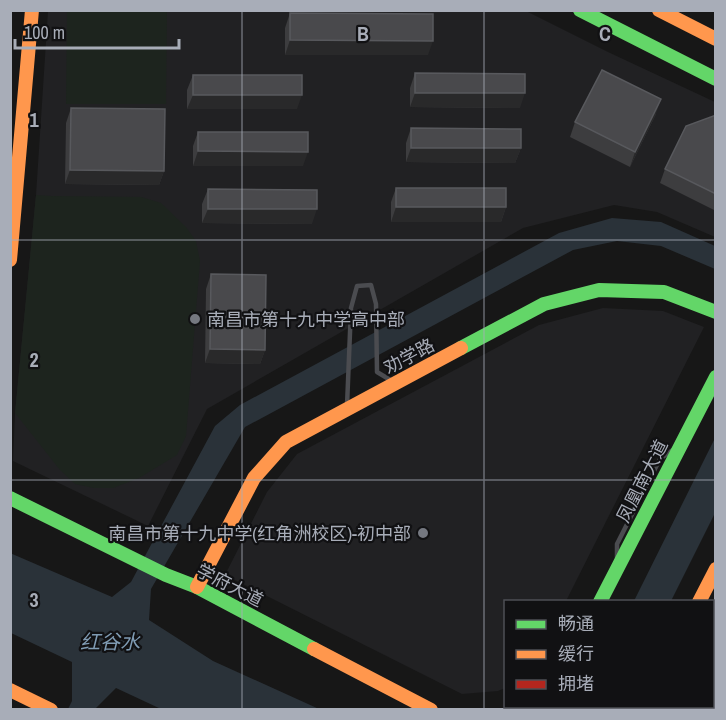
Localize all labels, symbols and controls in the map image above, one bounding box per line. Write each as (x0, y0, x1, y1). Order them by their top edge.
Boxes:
scale bar (15, 12, 178, 50)
text: 100 m (24, 20, 65, 45)
text: B (357, 20, 369, 47)
text: C (599, 20, 611, 47)
text: 1 (29, 106, 39, 133)
place label: 南昌市第十九中学高中部 (207, 307, 405, 332)
marker: 南昌市第十九中学高中部 (188, 312, 202, 326)
street label: 劝学路 (379, 332, 439, 380)
text: 2 (29, 346, 39, 373)
street label: 凤凰南大道 (610, 435, 674, 527)
place label: 南昌市第十九中学(红角洲校区)-初中部 (108, 521, 411, 546)
marker: 南昌市第十九中学(红角洲校区)-初中部 (416, 526, 430, 540)
street label: 学府大道 (192, 558, 268, 612)
text: 3 (29, 586, 39, 613)
legend (504, 600, 714, 708)
text: 畅通 (558, 611, 594, 636)
water label: 红谷水 (80, 628, 141, 655)
text: 缓行 (558, 641, 594, 666)
text: 拥堵 (558, 671, 594, 696)

